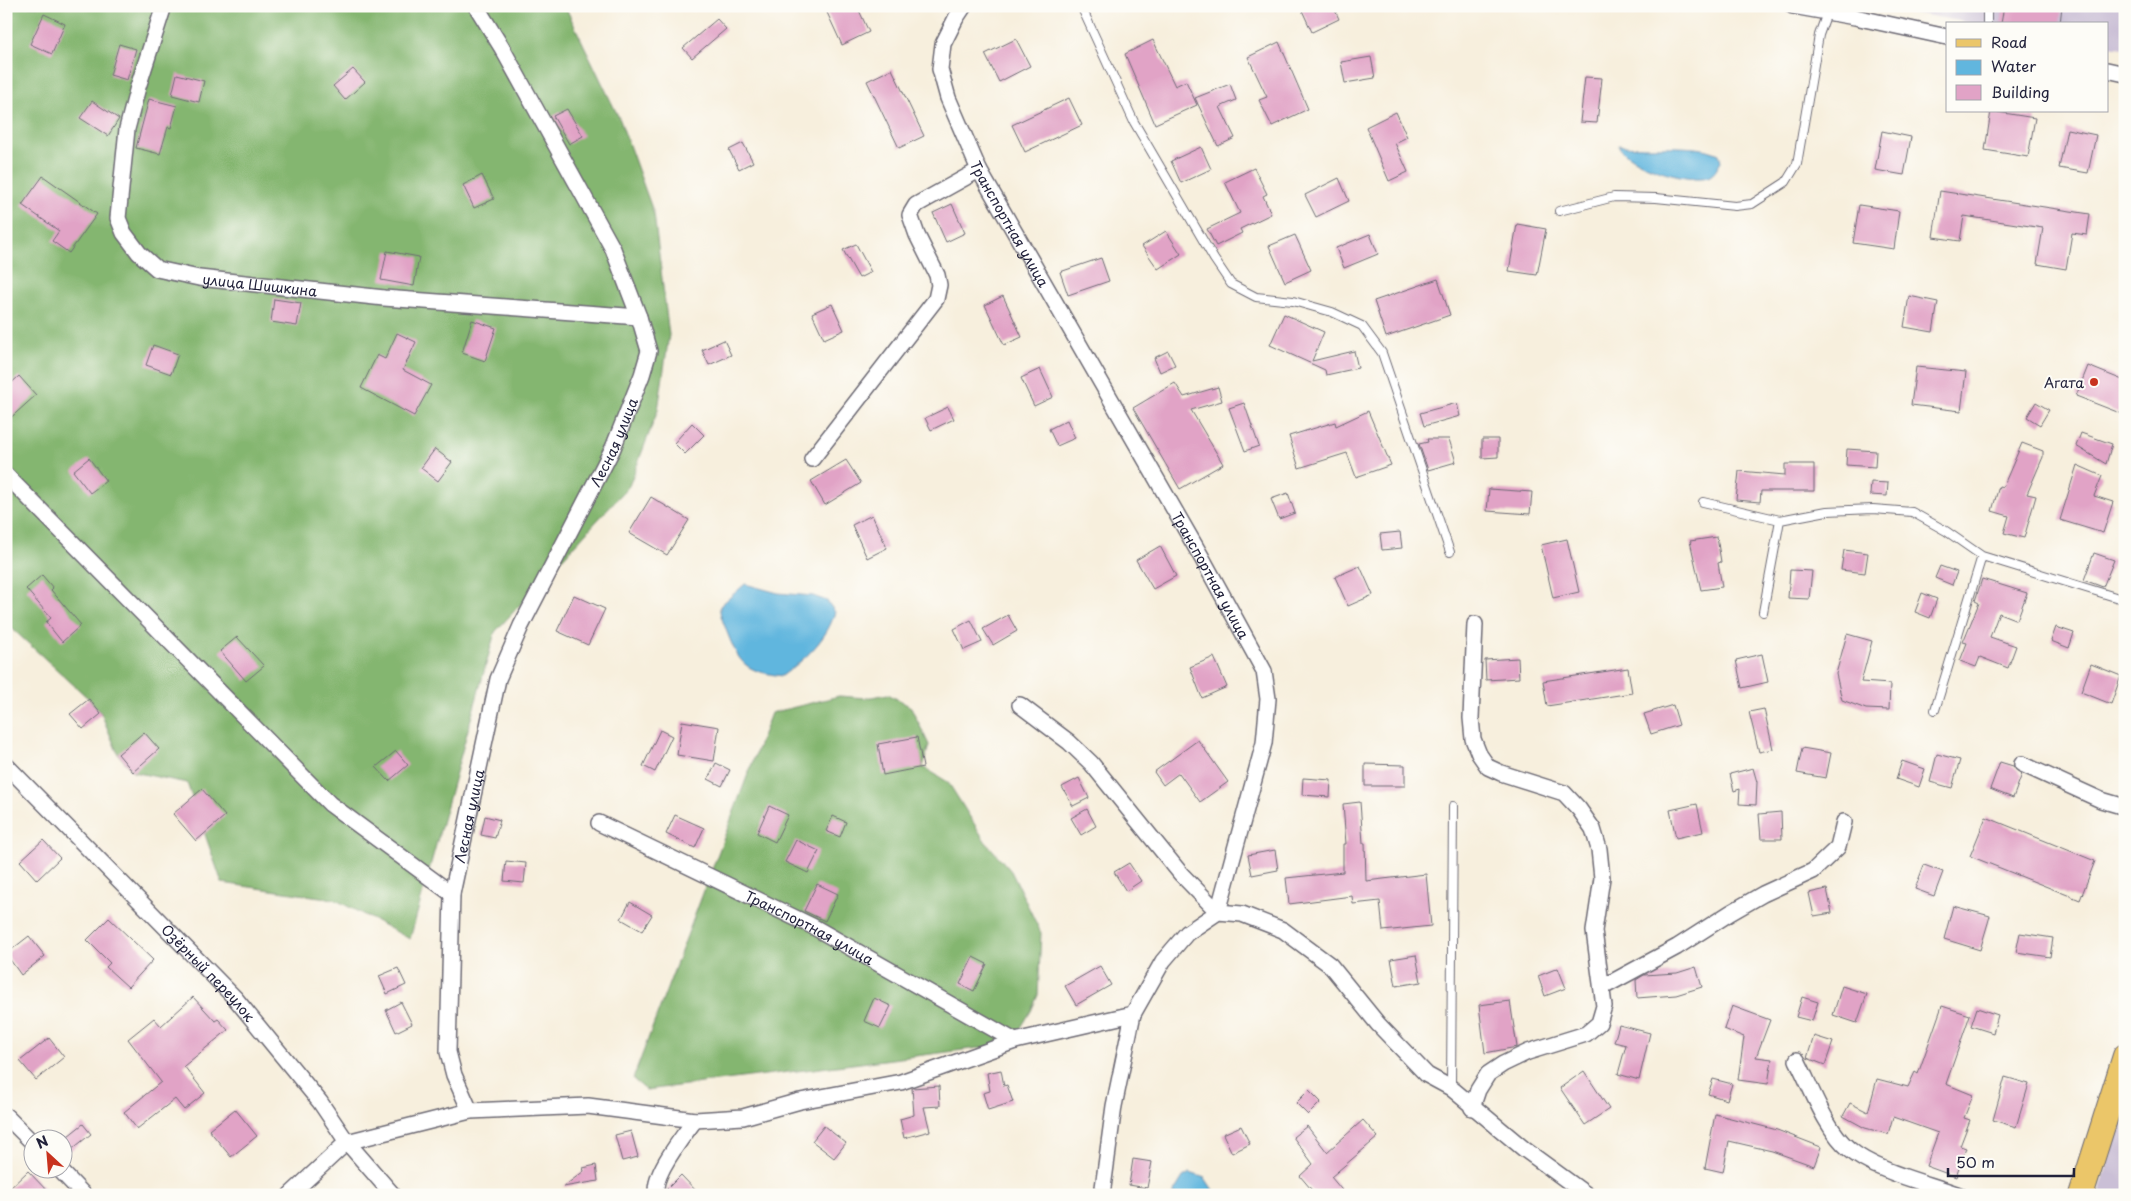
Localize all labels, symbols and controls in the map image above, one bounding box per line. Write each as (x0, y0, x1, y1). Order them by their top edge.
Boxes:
legend (1946, 22, 2108, 112)
text: Road (1991, 30, 2027, 53)
text: Water (1991, 54, 2036, 77)
text: Building (1991, 80, 2050, 103)
street label: Транспортная улица (966, 157, 1055, 291)
street label: улица Шишкина (201, 268, 318, 301)
place label: Агата (2044, 372, 2084, 393)
marker: Агата (2088, 376, 2100, 388)
street label: Лесная улица (584, 394, 643, 490)
street label: Транспортная улица (1167, 508, 1255, 643)
street label: Лесная улица (448, 767, 489, 865)
street label: Транспортная улица (742, 885, 878, 970)
street label: Озёрный переулок (157, 919, 261, 1026)
north arrow (22, 1128, 72, 1178)
text: N (32, 1130, 52, 1154)
scale bar (1948, 1146, 2075, 1178)
text: 50 m (1956, 1150, 1995, 1173)

